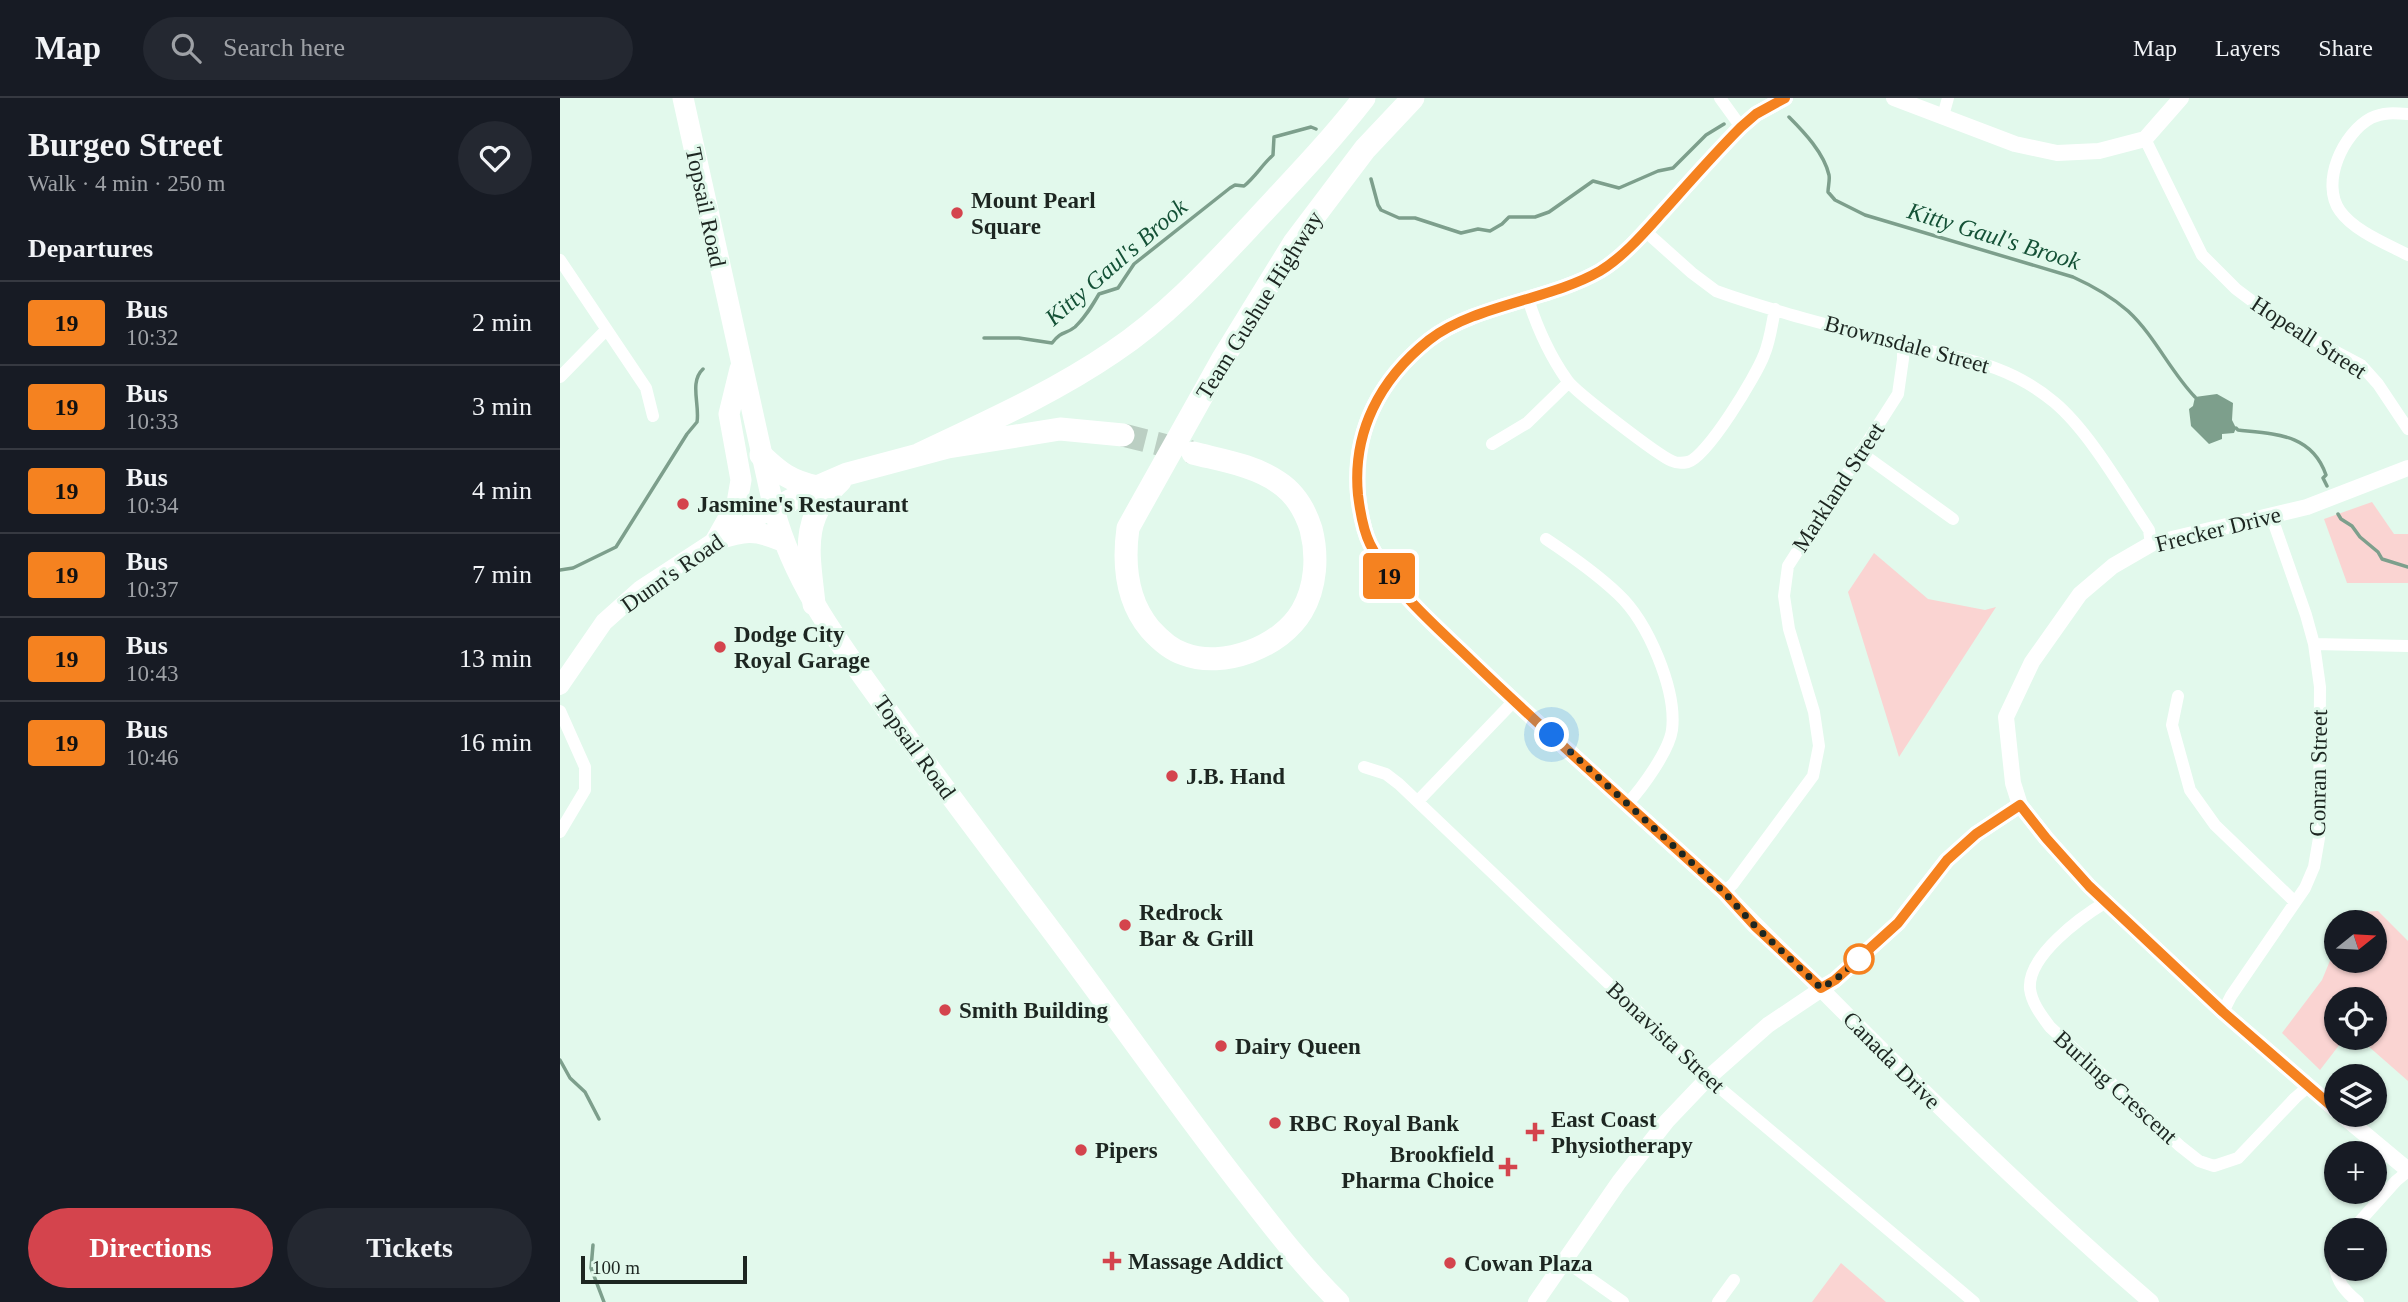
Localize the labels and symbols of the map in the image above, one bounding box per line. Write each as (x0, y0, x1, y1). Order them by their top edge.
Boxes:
street label: Topsail Road (681, 145, 730, 270)
place label: Mount Pearl Square (971, 188, 1096, 239)
water label: Kitty Gaul's Brook (1039, 193, 1192, 331)
water label: Kitty Gaul's Brook (1904, 197, 2084, 275)
marker: Mount Pearl Square (949, 205, 965, 221)
street label: Team Gushue Highway (1191, 206, 1328, 404)
street label: Hopeall Street (2246, 291, 2371, 384)
street label: Brownsdale Street (1822, 311, 1992, 379)
street label: Markland Street (1787, 418, 1890, 556)
place label: Jasmine's Restaurant (697, 492, 909, 517)
marker: Jasmine's Restaurant (675, 496, 691, 512)
street label: Frecker Drive (2153, 502, 2283, 557)
street label: Dunn's Road (617, 529, 728, 618)
line badge: 19 (1358, 553, 1420, 599)
place label: Dodge City Royal Garage (734, 622, 870, 673)
marker: Dodge City Royal Garage (712, 639, 728, 655)
street label: Topsail Road (869, 691, 961, 804)
street label: Conran Street (2305, 709, 2332, 837)
your location (1534, 717, 1569, 752)
place label: J.B. Hand (1186, 764, 1285, 789)
marker: J.B. Hand (1164, 768, 1180, 784)
place label: Redrock Bar & Grill (1139, 900, 1254, 951)
north arrow (2324, 910, 2387, 973)
marker: Redrock Bar & Grill (1117, 917, 1133, 933)
unlabelled marker (1844, 944, 1874, 974)
street label: Bonavista Street (1602, 977, 1730, 1099)
place label: Smith Building (959, 998, 1108, 1023)
marker: Smith Building (937, 1002, 953, 1018)
street label: Canada Drive (1838, 1007, 1945, 1114)
street label: Burling Crescent (2049, 1026, 2183, 1149)
place label: Dairy Queen (1235, 1034, 1361, 1059)
marker: Dairy Queen (1213, 1038, 1229, 1054)
place label: East Coast Physiotherapy (1551, 1107, 1693, 1158)
place label: RBC Royal Bank (1289, 1111, 1459, 1136)
marker: RBC Royal Bank (1267, 1115, 1283, 1131)
marker: East Coast Physiotherapy (1525, 1122, 1545, 1142)
place label: Pipers (1095, 1138, 1158, 1163)
marker: Pipers (1073, 1142, 1089, 1158)
place label: Brookfield Pharma Choice (1341, 1142, 1494, 1193)
marker: Brookfield Pharma Choice (1500, 1159, 1516, 1175)
place label: Massage Addict (1128, 1249, 1284, 1274)
marker: Massage Addict (1102, 1251, 1122, 1271)
place label: Cowan Plaza (1464, 1251, 1593, 1276)
scale bar (581, 1253, 747, 1285)
marker: Cowan Plaza (1442, 1255, 1458, 1271)

